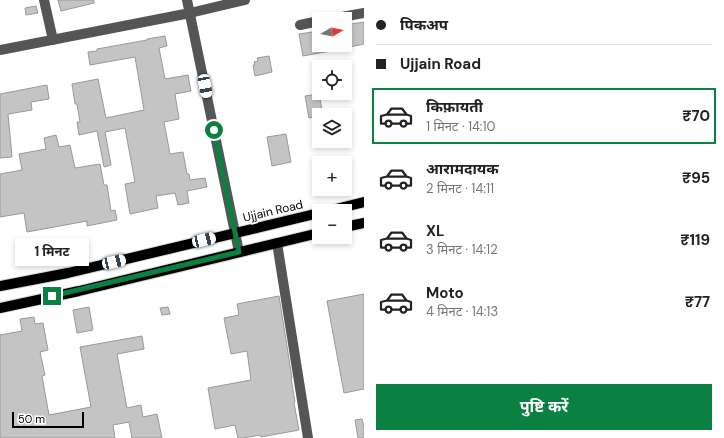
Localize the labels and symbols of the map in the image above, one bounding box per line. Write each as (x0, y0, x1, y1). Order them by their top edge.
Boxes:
north arrow (312, 12, 352, 52)
car (197, 73, 213, 99)
route start (205, 121, 223, 139)
street label: Ujjain Road (241, 196, 305, 226)
car (191, 231, 217, 249)
callout: 1 मिनट (15, 238, 89, 266)
car (101, 253, 127, 271)
route end (43, 287, 61, 305)
scale bar (12, 410, 84, 429)

